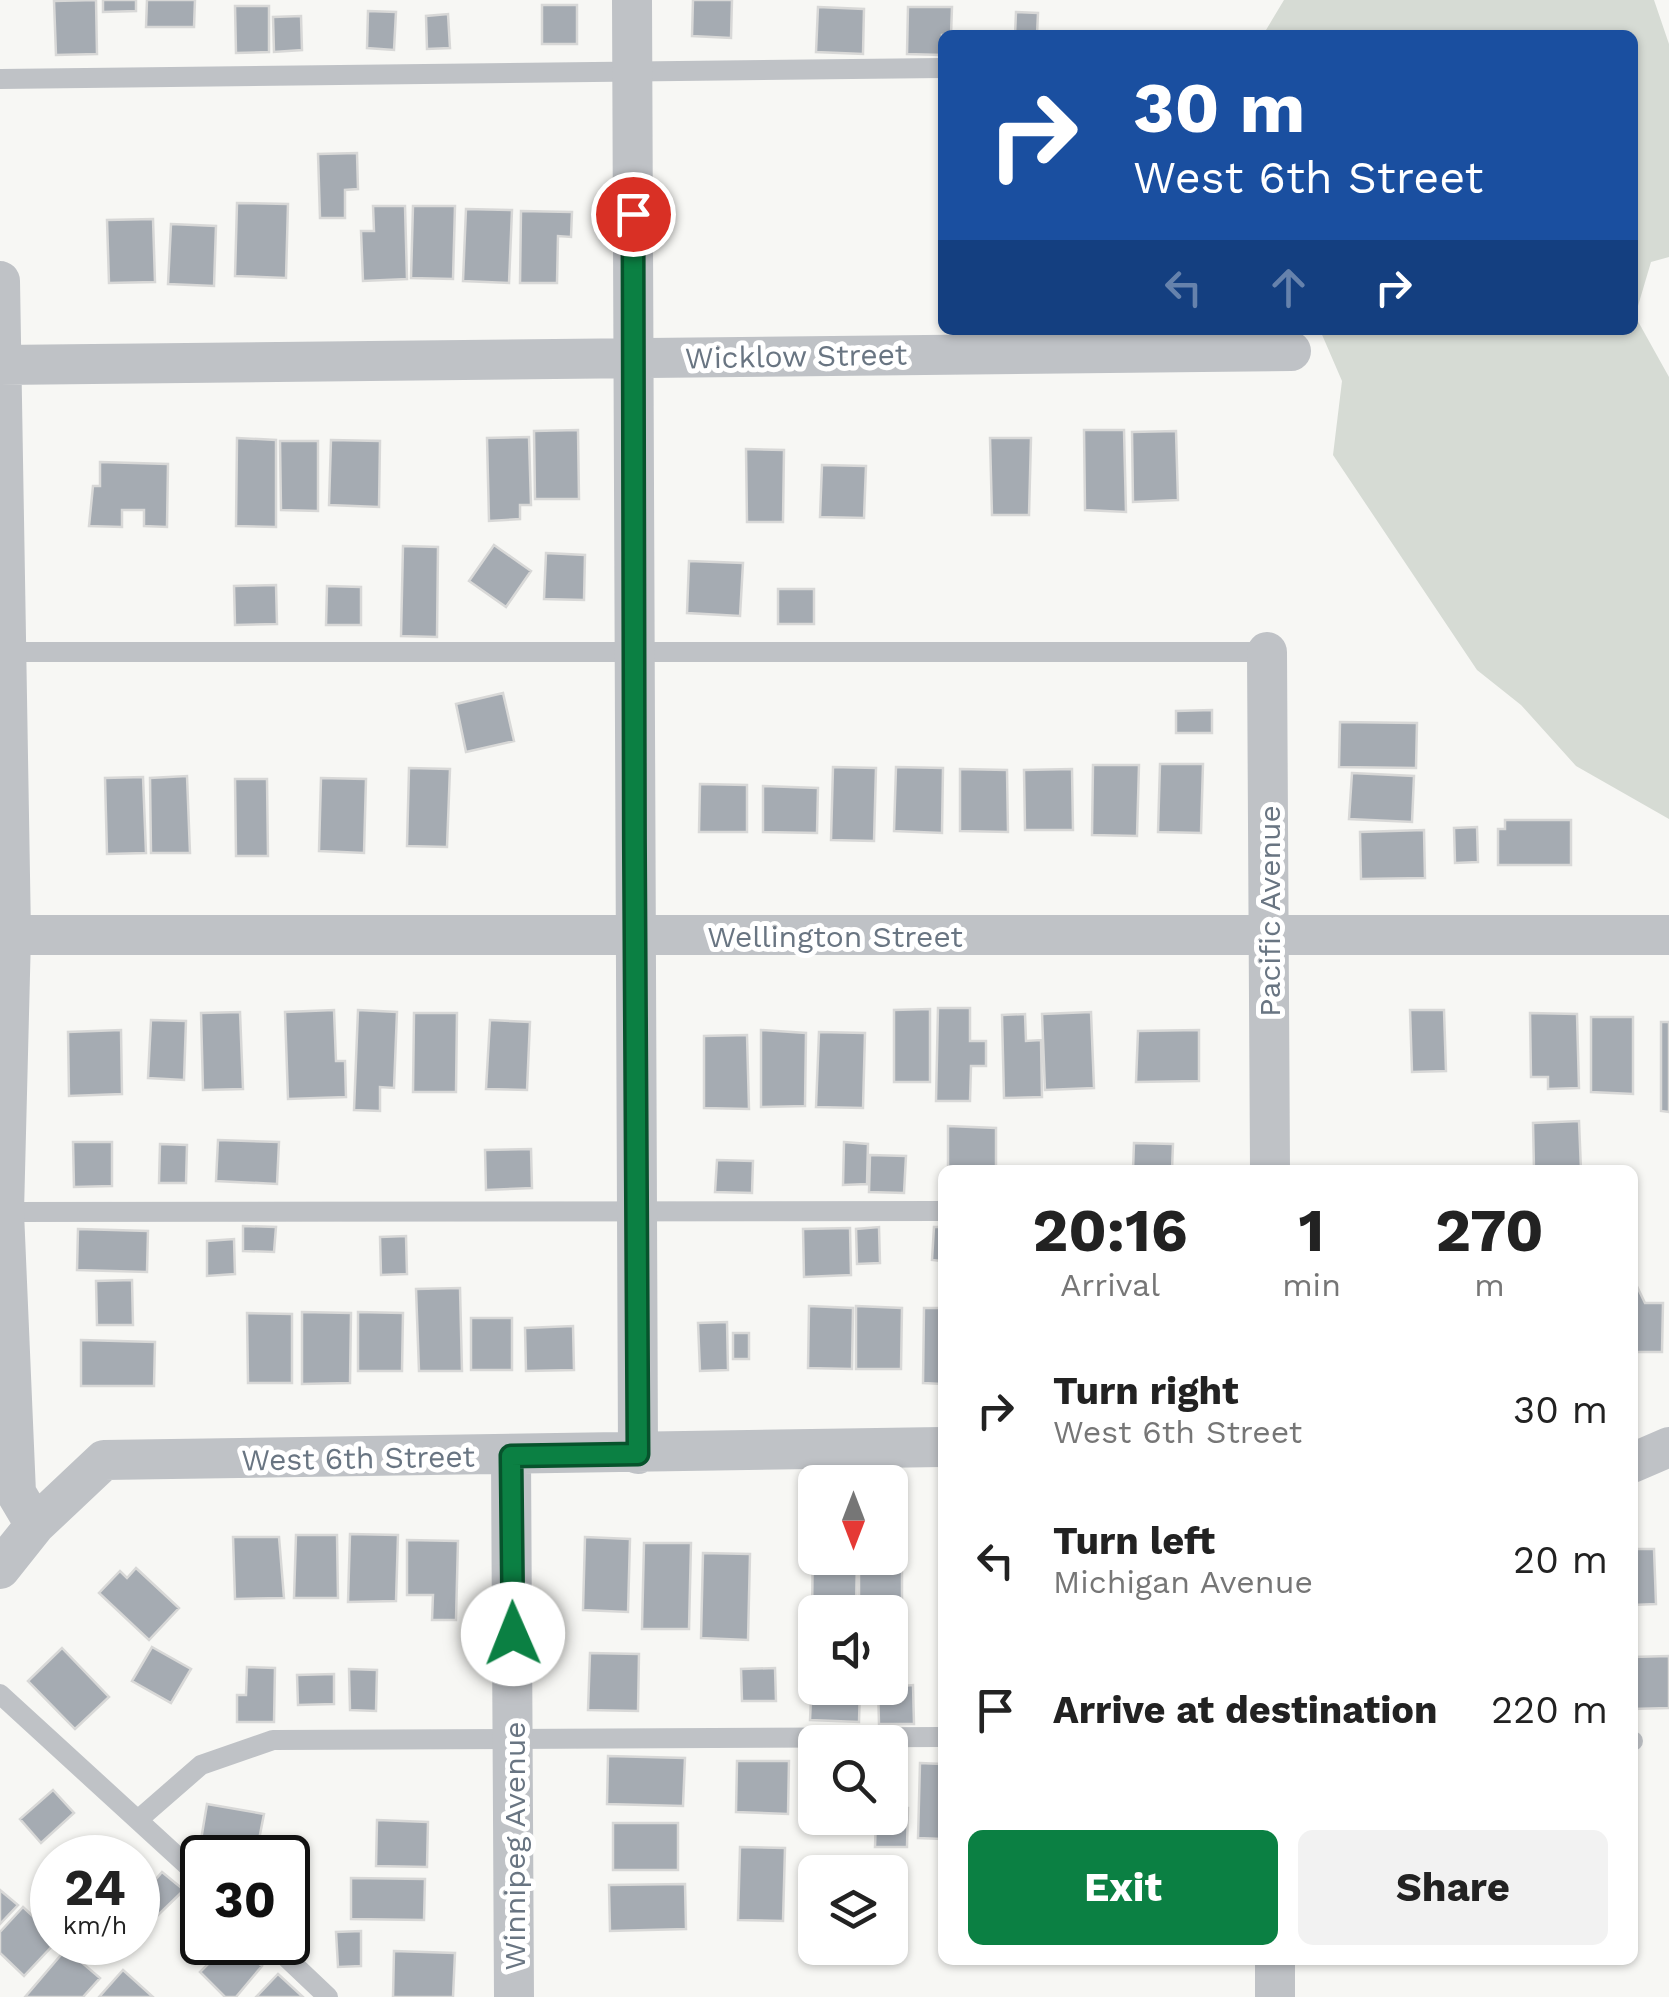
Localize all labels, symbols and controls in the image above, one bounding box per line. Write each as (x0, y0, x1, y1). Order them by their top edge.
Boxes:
text: 30 m (1133, 67, 1305, 149)
icon: right (968, 70, 1098, 200)
text: West 6th Street (1133, 151, 1483, 204)
pin (591, 172, 676, 257)
icon: arrive (606, 187, 661, 242)
icon: left (1156, 260, 1211, 315)
icon: ahead (1261, 260, 1316, 315)
icon: right (1366, 260, 1421, 315)
street label: Wicklow Street (685, 337, 908, 375)
street label: Pacific Avenue (1252, 805, 1287, 1017)
street label: Wellington Street (707, 919, 963, 954)
text: 20:16 (1032, 1195, 1188, 1266)
text: 1 (1299, 1195, 1324, 1266)
text: 270 (1435, 1195, 1544, 1266)
text: Arrival (1060, 1266, 1160, 1304)
text: min (1282, 1266, 1341, 1304)
text: m (1474, 1266, 1505, 1304)
text: Turn right (1053, 1369, 1239, 1413)
icon: right (968, 1383, 1023, 1438)
text: 30 m (1513, 1388, 1608, 1432)
text: West 6th Street (1053, 1413, 1302, 1451)
street label: West 6th Street (241, 1438, 476, 1478)
north arrow (798, 1465, 908, 1575)
map controls (798, 1465, 908, 1965)
text: Turn left (1053, 1519, 1215, 1563)
icon: left (968, 1533, 1023, 1588)
text: 20 m (1513, 1538, 1608, 1582)
text: Michigan Avenue (1053, 1563, 1313, 1601)
position arrow (461, 1582, 565, 1686)
button: sound (798, 1595, 908, 1705)
icon: arrive (968, 1683, 1023, 1738)
text: Arrive at destination (1053, 1688, 1438, 1732)
text: 220 m (1491, 1688, 1608, 1732)
street label: Winnipeg Avenue (497, 1721, 532, 1971)
button: search (798, 1725, 908, 1835)
button: Exit (968, 1830, 1278, 1945)
button: Share (1298, 1830, 1608, 1945)
speed limit sign: 30 (180, 1835, 310, 1965)
button: layers (798, 1855, 908, 1965)
text: 24 (64, 1858, 126, 1917)
text: km/h (63, 1911, 127, 1940)

